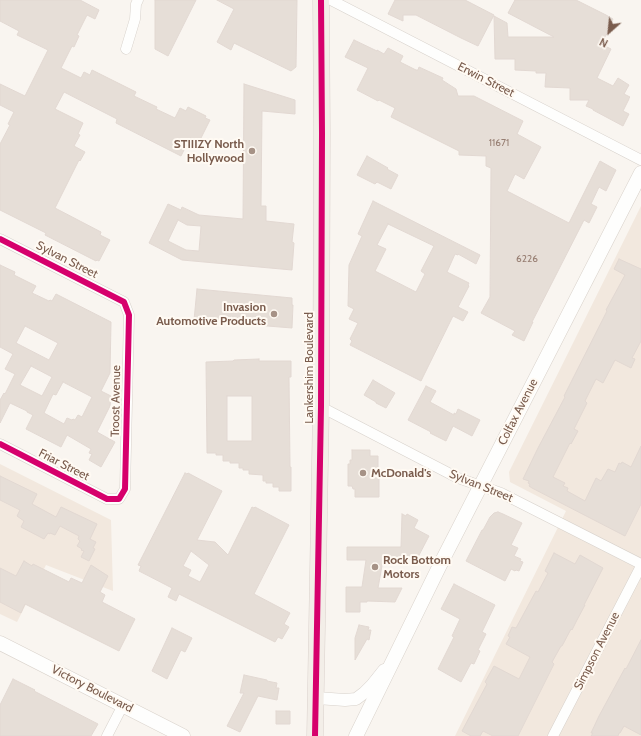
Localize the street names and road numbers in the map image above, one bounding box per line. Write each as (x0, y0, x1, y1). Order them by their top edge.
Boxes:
street label: Erwin Street (455, 60, 517, 100)
street label: Sylvan Street (34, 238, 100, 282)
street label: Lankershim Boulevard (302, 312, 316, 424)
street label: Troost Avenue (108, 365, 124, 437)
street label: Colfax Avenue (495, 376, 541, 448)
street label: Friar Street (36, 446, 92, 484)
street label: Sylvan Street (447, 467, 515, 505)
street label: Simpson Avenue (571, 610, 623, 692)
street label: Victory Boulevard (49, 662, 135, 716)

